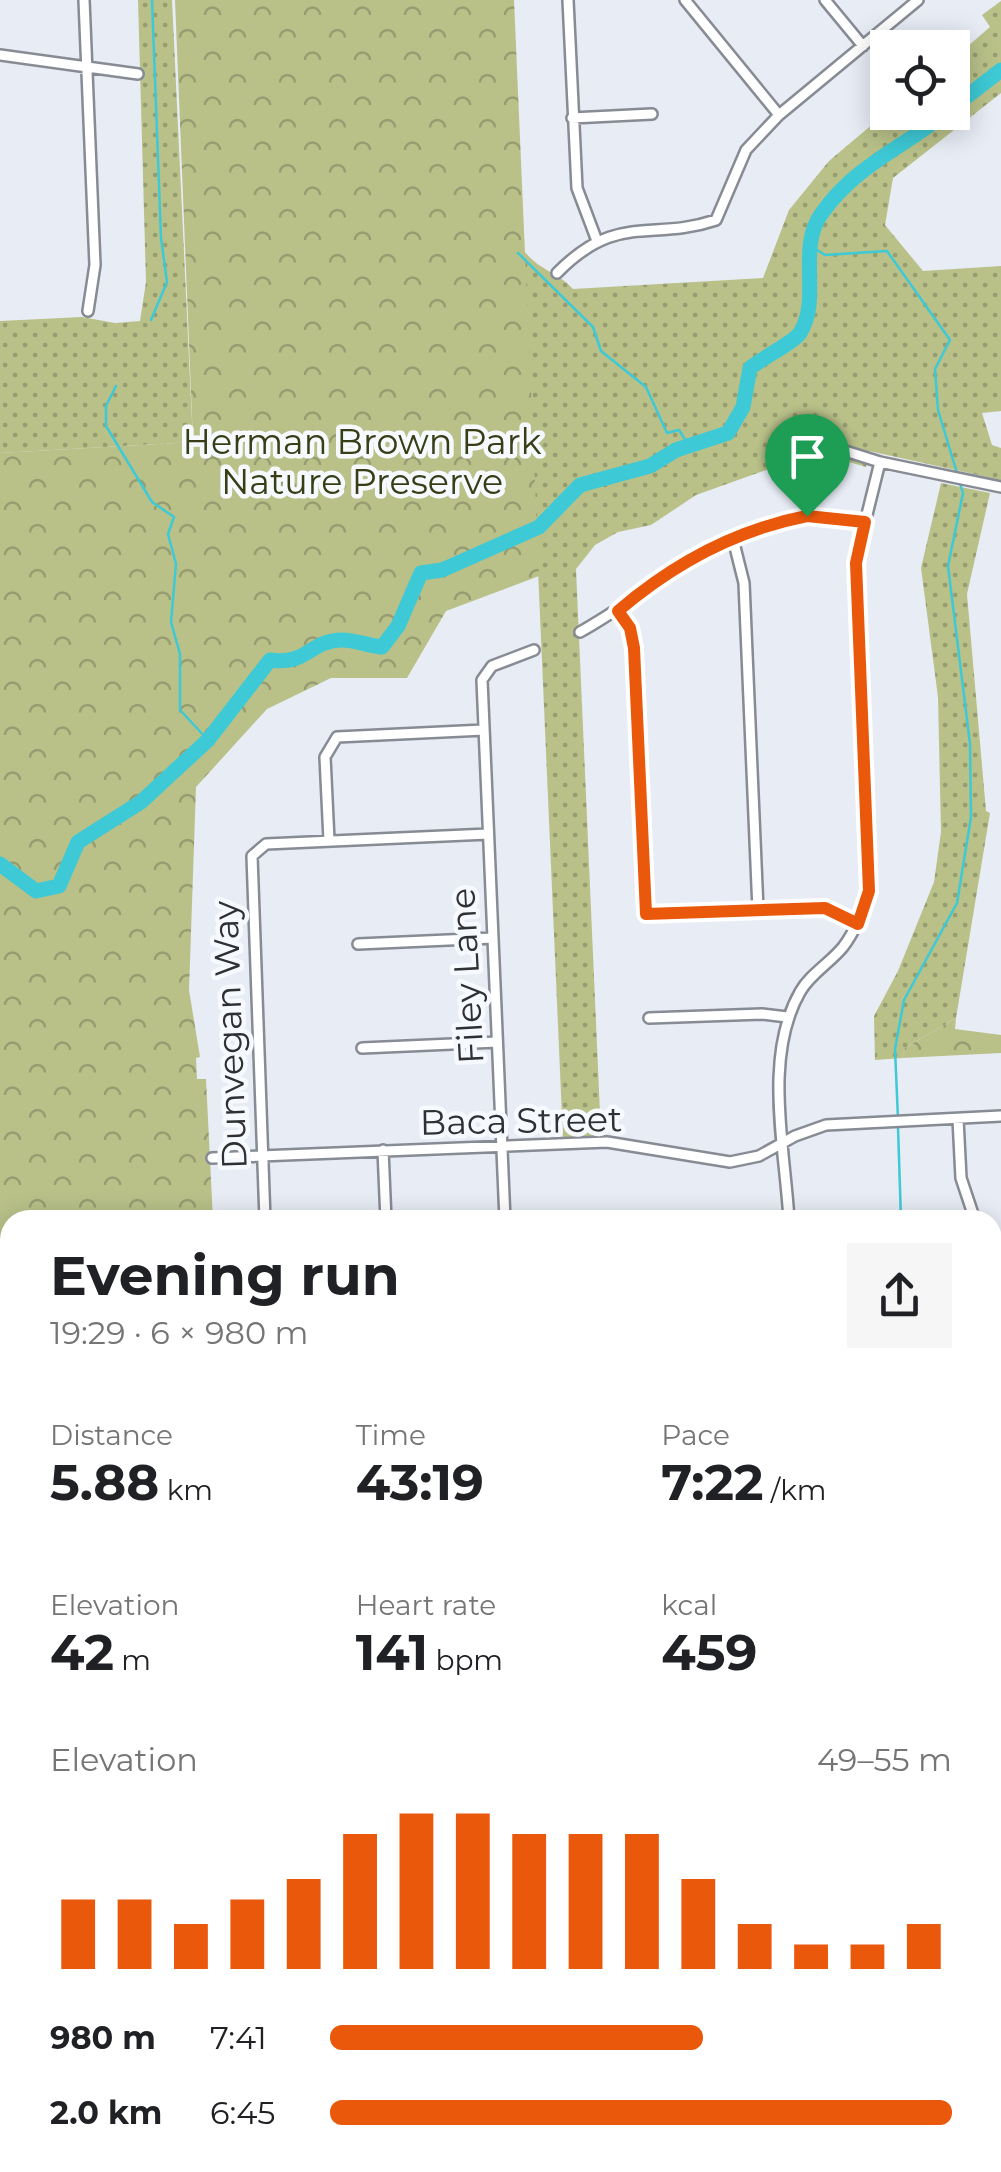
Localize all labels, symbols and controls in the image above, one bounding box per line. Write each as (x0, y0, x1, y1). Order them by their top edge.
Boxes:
map controls (870, 30, 970, 130)
button: locate (870, 30, 970, 130)
pin (765, 414, 850, 517)
park label: Herman Brown Park Nature Preserve (183, 420, 542, 503)
icon: arrive (780, 429, 835, 484)
street label: Filey Lane (440, 887, 493, 1065)
street label: Dunvegan Way (203, 900, 256, 1170)
street label: Baca Street (419, 1097, 623, 1144)
text: Evening run (50, 1242, 400, 1309)
button: share (847, 1243, 952, 1348)
text: 19:29 · 6 × 980 m (50, 1313, 308, 1352)
text: Distance (50, 1418, 173, 1452)
text: Time (356, 1418, 426, 1452)
text: Pace (661, 1418, 730, 1452)
text: 5.88 (50, 1452, 159, 1513)
text: 43:19 (356, 1452, 484, 1513)
text: 7:22 (661, 1452, 763, 1513)
text: km (159, 1473, 213, 1507)
text: /km (763, 1473, 827, 1507)
text: Elevation (50, 1588, 179, 1622)
text: Heart rate (356, 1588, 496, 1622)
text: kcal (661, 1588, 717, 1622)
text: 42 (50, 1622, 114, 1683)
text: 141 (356, 1622, 428, 1683)
text: 459 (661, 1622, 757, 1683)
text: m (114, 1643, 151, 1677)
text: bpm (428, 1643, 503, 1677)
text: Elevation (50, 1740, 198, 1779)
text: 49–55 m (817, 1740, 952, 1779)
text: 980 m (50, 2018, 156, 2057)
text: 7:41 (210, 2018, 267, 2057)
text: 2.0 km (50, 2093, 162, 2132)
text: 6:45 (210, 2093, 275, 2132)

